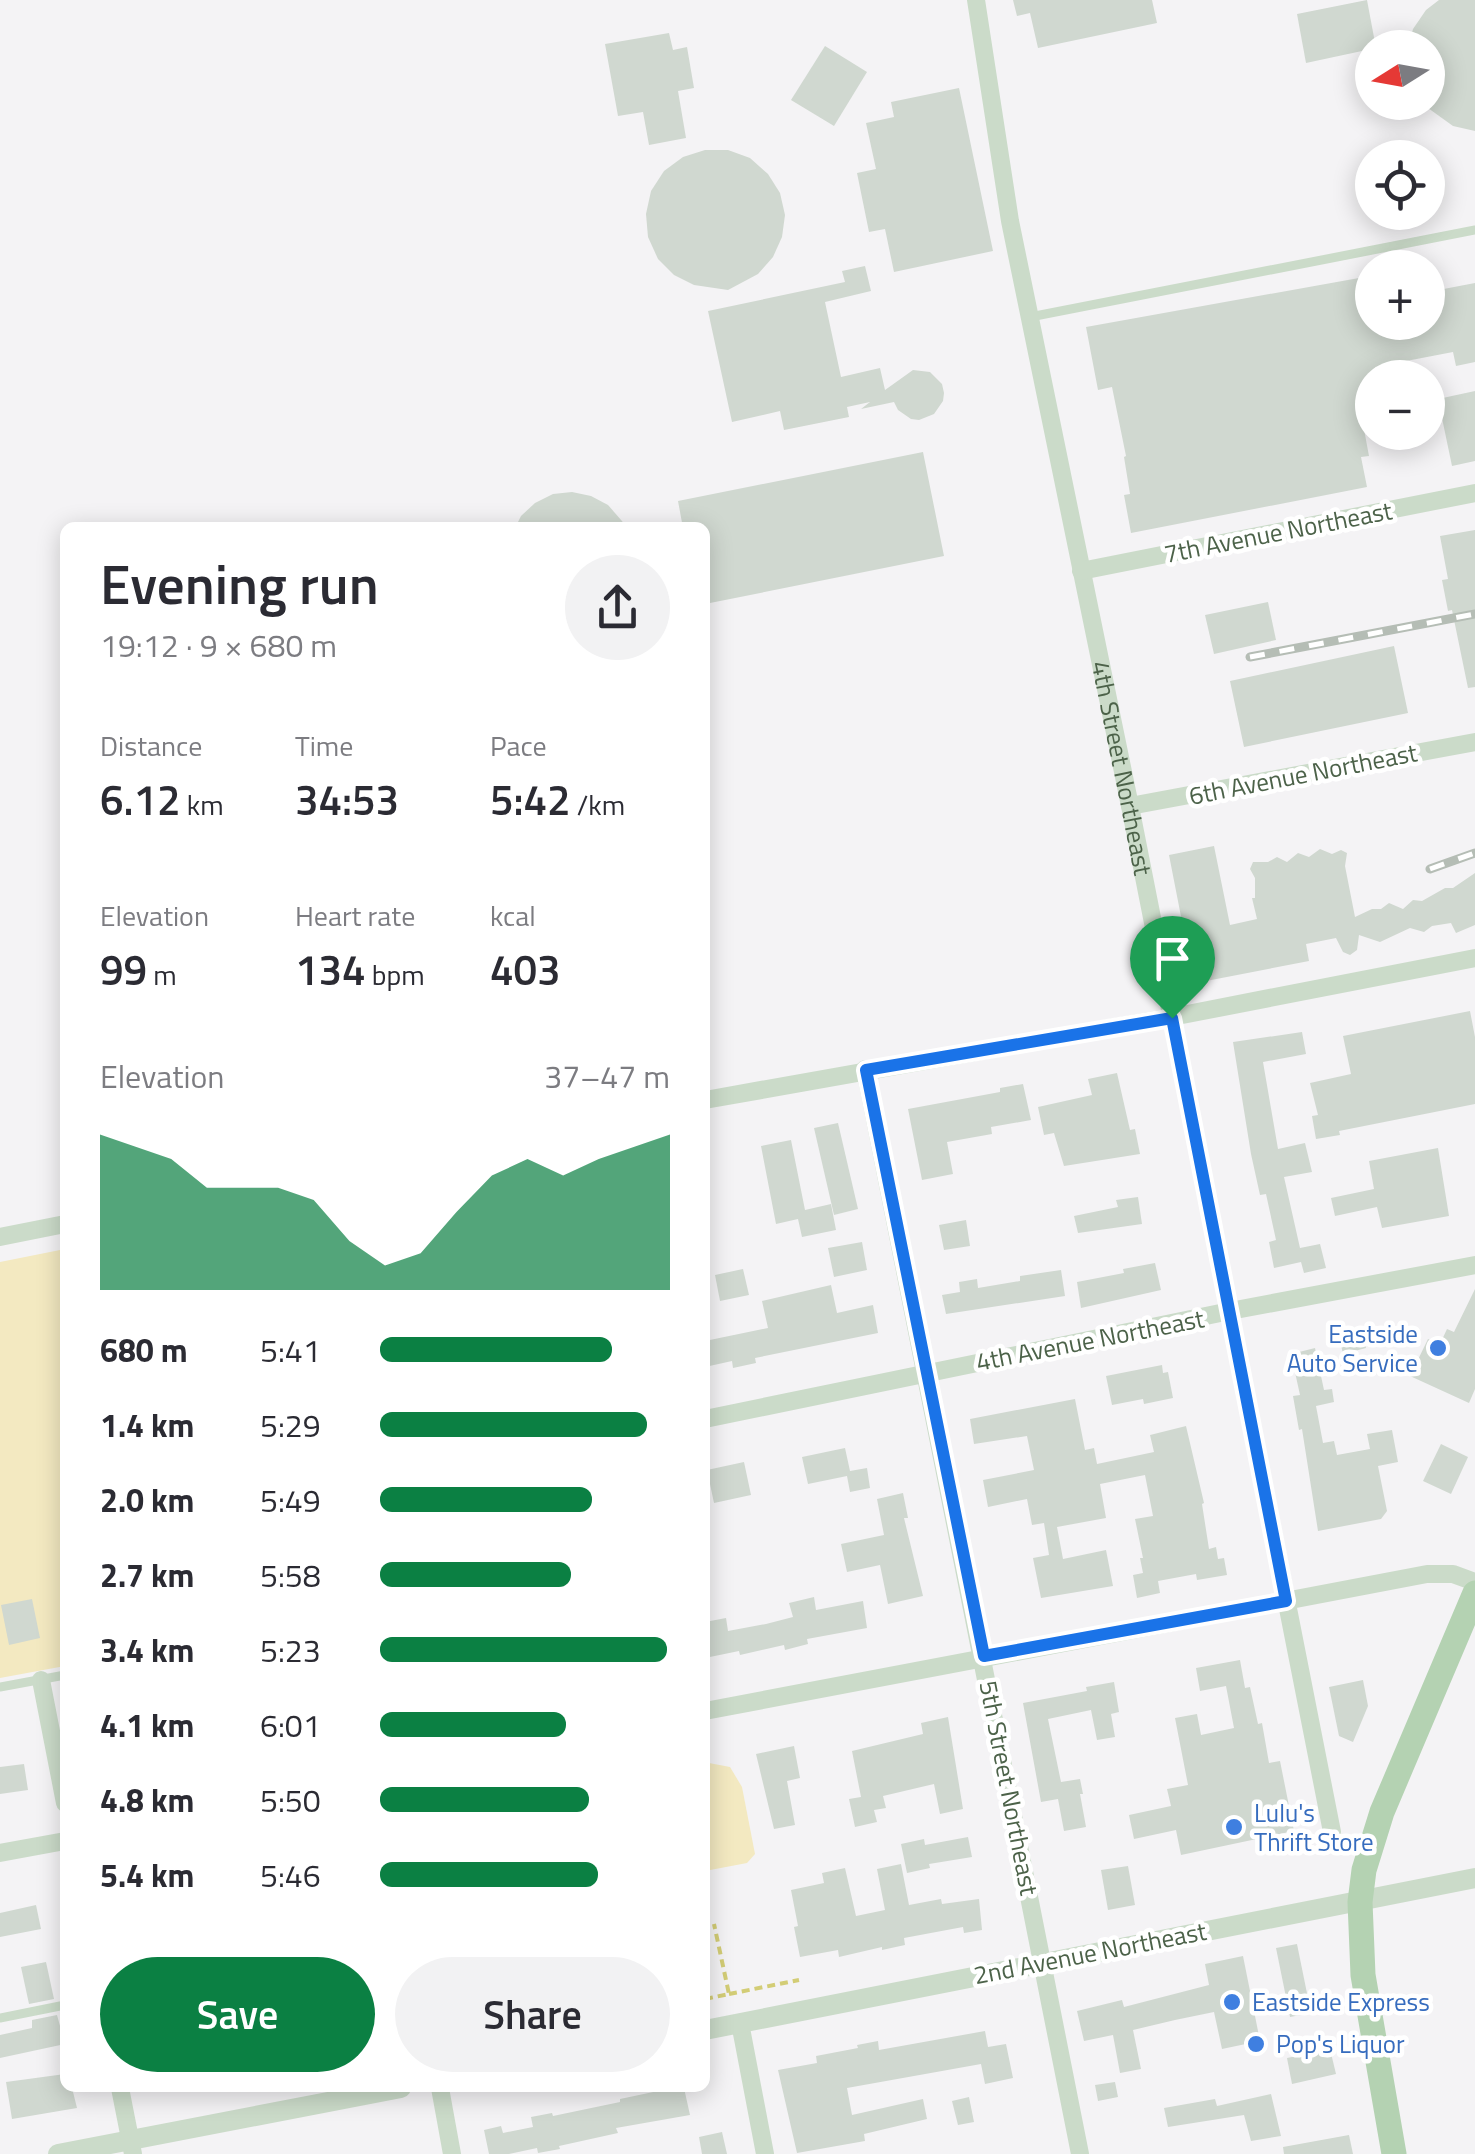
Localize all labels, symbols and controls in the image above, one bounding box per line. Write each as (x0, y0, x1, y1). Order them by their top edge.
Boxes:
north arrow (1355, 30, 1445, 120)
map controls (1355, 30, 1445, 450)
button: locate (1355, 140, 1445, 230)
button: + (1355, 250, 1445, 340)
button: − (1355, 360, 1445, 450)
street label: 7th Avenue Northeast (1161, 491, 1396, 573)
text: Evening run (100, 542, 379, 625)
button: share (565, 555, 670, 660)
text: 19:12 · 9 × 680 m (100, 621, 337, 669)
street label: 4th Street Northeast (1082, 657, 1162, 879)
text: Distance (100, 724, 202, 767)
text: Time (295, 724, 353, 767)
text: Pace (490, 724, 547, 767)
street label: 6th Avenue Northeast (1186, 733, 1421, 815)
text: 6.12 (100, 767, 181, 831)
text: 34:53 (295, 767, 399, 831)
text: 5:42 (490, 767, 571, 831)
text: km (181, 783, 224, 826)
text: /km (571, 783, 625, 826)
text: Elevation (100, 894, 209, 937)
text: Heart rate (295, 894, 415, 937)
text: kcal (490, 894, 536, 937)
pin (1130, 916, 1215, 1019)
icon: arrive (1145, 931, 1200, 986)
text: 99 (100, 937, 147, 1001)
text: 134 (295, 937, 366, 1001)
text: 403 (490, 937, 561, 1001)
text: m (147, 953, 177, 996)
text: bpm (366, 953, 425, 996)
text: Elevation (100, 1052, 224, 1100)
text: 37–47 m (544, 1052, 670, 1100)
street label: 4th Avenue Northeast (973, 1299, 1208, 1381)
place label: Eastside Auto Service (1287, 1315, 1418, 1382)
text: 680 m (100, 1326, 188, 1374)
text: 5:41 (260, 1326, 321, 1374)
marker: Eastside Auto Service (1427, 1337, 1449, 1359)
text: 1.4 km (100, 1401, 194, 1449)
text: 5:29 (260, 1401, 321, 1449)
text: 2.0 km (100, 1476, 194, 1524)
text: 5:49 (260, 1476, 321, 1524)
text: 2.7 km (100, 1551, 194, 1599)
text: 5:58 (260, 1551, 321, 1599)
text: 3.4 km (100, 1626, 194, 1674)
text: 5:23 (260, 1626, 321, 1674)
street label: 5th Street Northeast (970, 1677, 1048, 1899)
text: 4.1 km (100, 1701, 194, 1749)
text: 6:01 (260, 1701, 321, 1749)
text: 4.8 km (100, 1776, 194, 1824)
text: 5:50 (260, 1776, 321, 1824)
place label: Lulu's Thrift Store (1254, 1794, 1374, 1861)
marker: Lulu's Thrift Store (1223, 1816, 1245, 1838)
text: 5.4 km (100, 1851, 194, 1899)
text: 5:46 (260, 1851, 321, 1899)
street label: 2nd Avenue Northeast (970, 1912, 1210, 1994)
button: Save (100, 1957, 375, 2072)
button: Share (395, 1957, 670, 2072)
place label: Eastside Express (1252, 1983, 1430, 2021)
marker: Eastside Express (1221, 1991, 1243, 2013)
place label: Pop's Liquor (1276, 2025, 1405, 2063)
marker: Pop's Liquor (1245, 2033, 1267, 2055)

